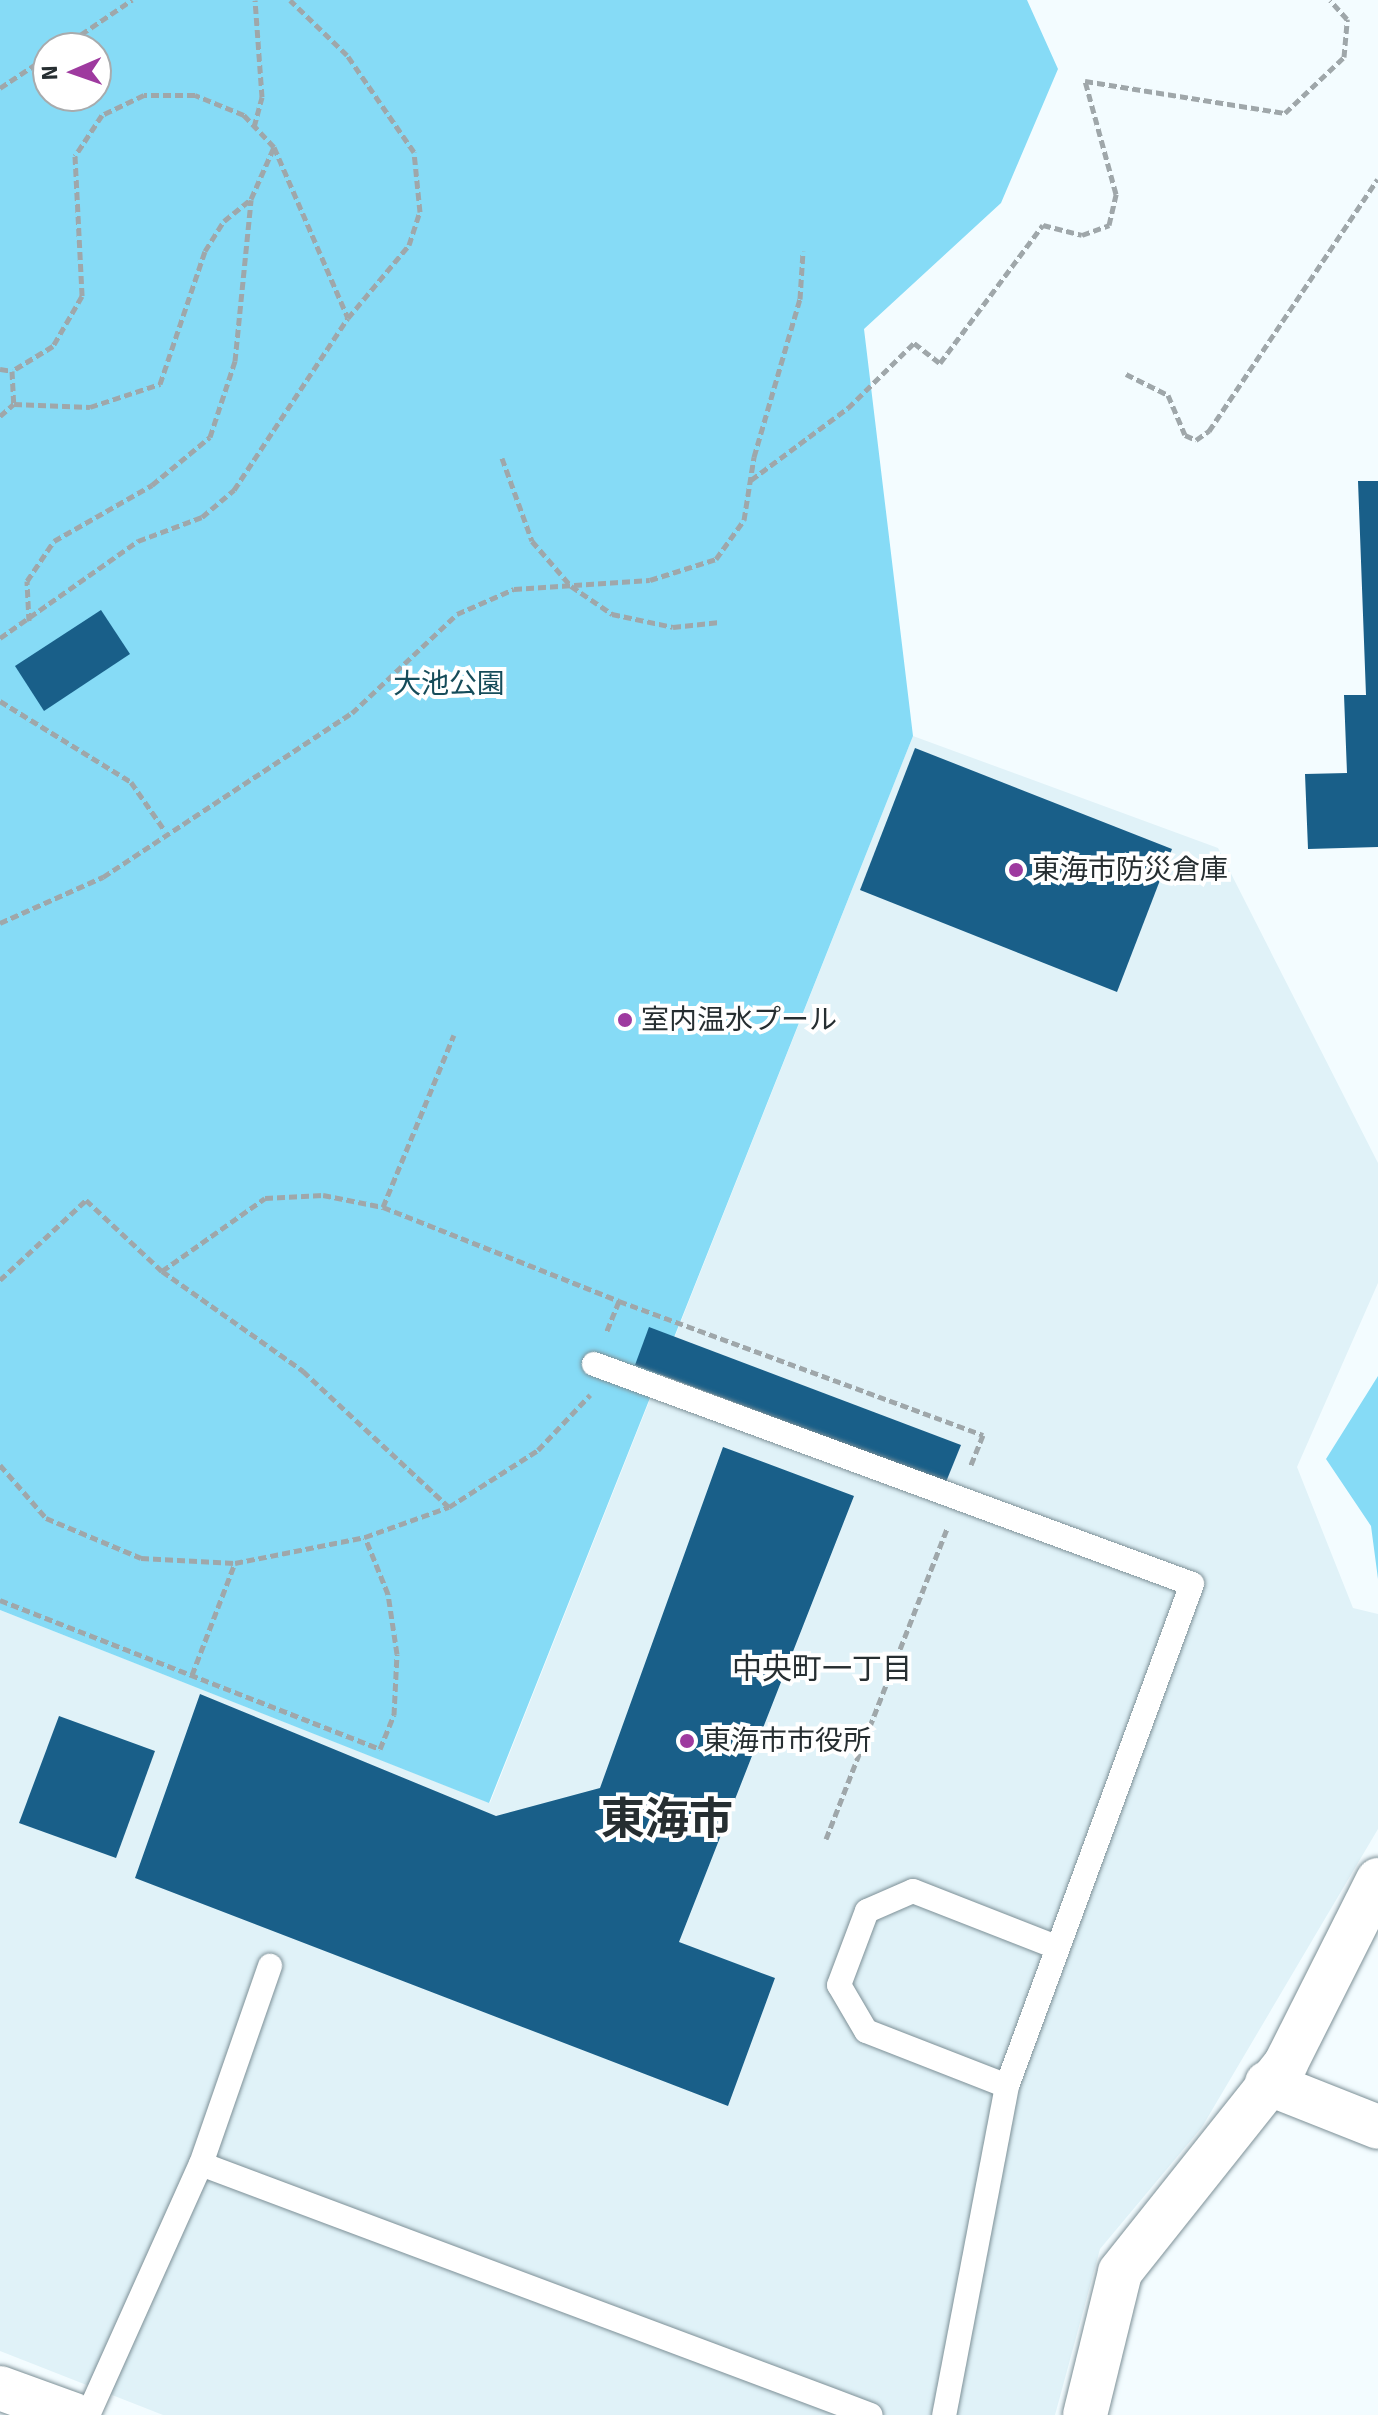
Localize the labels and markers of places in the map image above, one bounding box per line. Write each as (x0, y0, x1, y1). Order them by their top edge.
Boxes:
place label: 東海市防災倉庫 (1032, 853, 1228, 887)
marker: 東海市防災倉庫 (1007, 861, 1025, 879)
place label: 室内温水プール (641, 1003, 837, 1037)
marker: 室内温水プール (616, 1011, 634, 1029)
place label: 東海市市役所 (703, 1724, 871, 1758)
marker: 東海市市役所 (678, 1732, 696, 1750)

